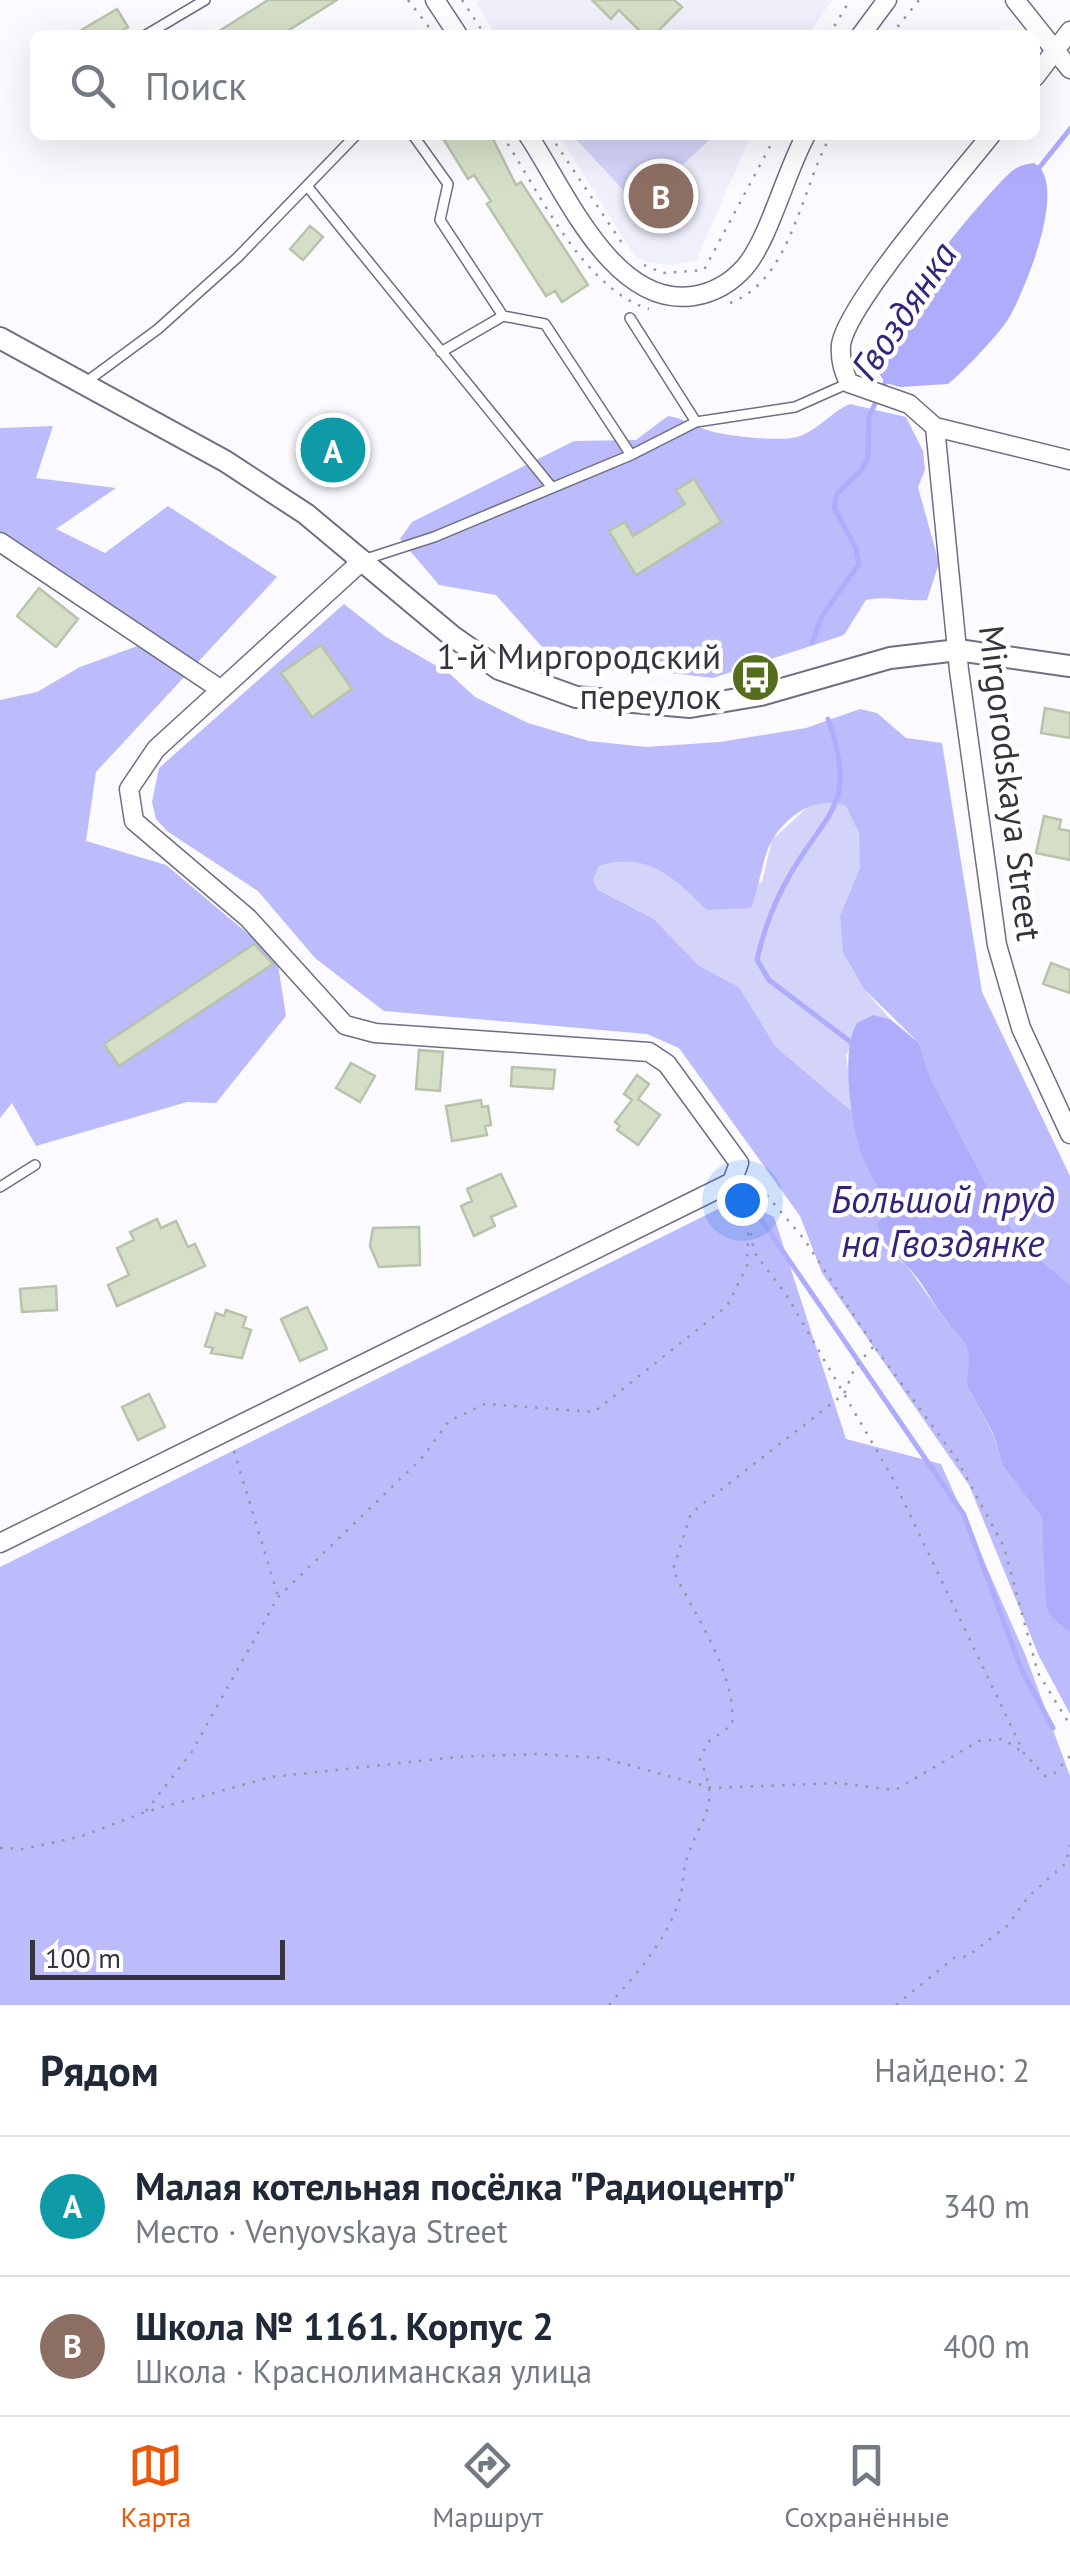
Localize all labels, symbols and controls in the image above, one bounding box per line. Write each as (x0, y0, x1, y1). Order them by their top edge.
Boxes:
search box (30, 30, 1040, 140)
icon: search (65, 58, 120, 113)
text: Поиск (145, 61, 246, 110)
pin: B (628, 158, 694, 234)
water label: Гвоздянка (839, 231, 967, 388)
pin: A (300, 412, 366, 488)
street label: Mirgorodskaya Street (969, 623, 1053, 943)
place label: 1-й Миргородский переулок (437, 633, 721, 719)
bus stop icon: 1-й Миргородский переулок (730, 651, 782, 703)
water label: Большой пруд на Гвоздянке (831, 1174, 1055, 1267)
your location (717, 1175, 768, 1226)
scale bar (30, 1935, 285, 1980)
text: 100 m (45, 1939, 121, 1976)
text: Рядом (40, 2043, 159, 2098)
text: Найдено: 2 (874, 2049, 1030, 2091)
text: Малая котельная посёлка "Радиоцентр" (135, 2161, 796, 2210)
text: A (63, 2185, 82, 2227)
text: 340 m (943, 2185, 1030, 2227)
text: Место · Venyovskaya Street (135, 2210, 508, 2252)
text: Школа № 1161. Корпус 2 (135, 2301, 554, 2350)
text: B (63, 2325, 82, 2367)
text: 400 m (943, 2325, 1030, 2367)
text: Школа · Краснолиманская улица (135, 2350, 592, 2392)
tab: Карта (121, 2438, 191, 2535)
tab: Маршрут (432, 2438, 543, 2535)
tab: Сохранённые (784, 2438, 949, 2535)

